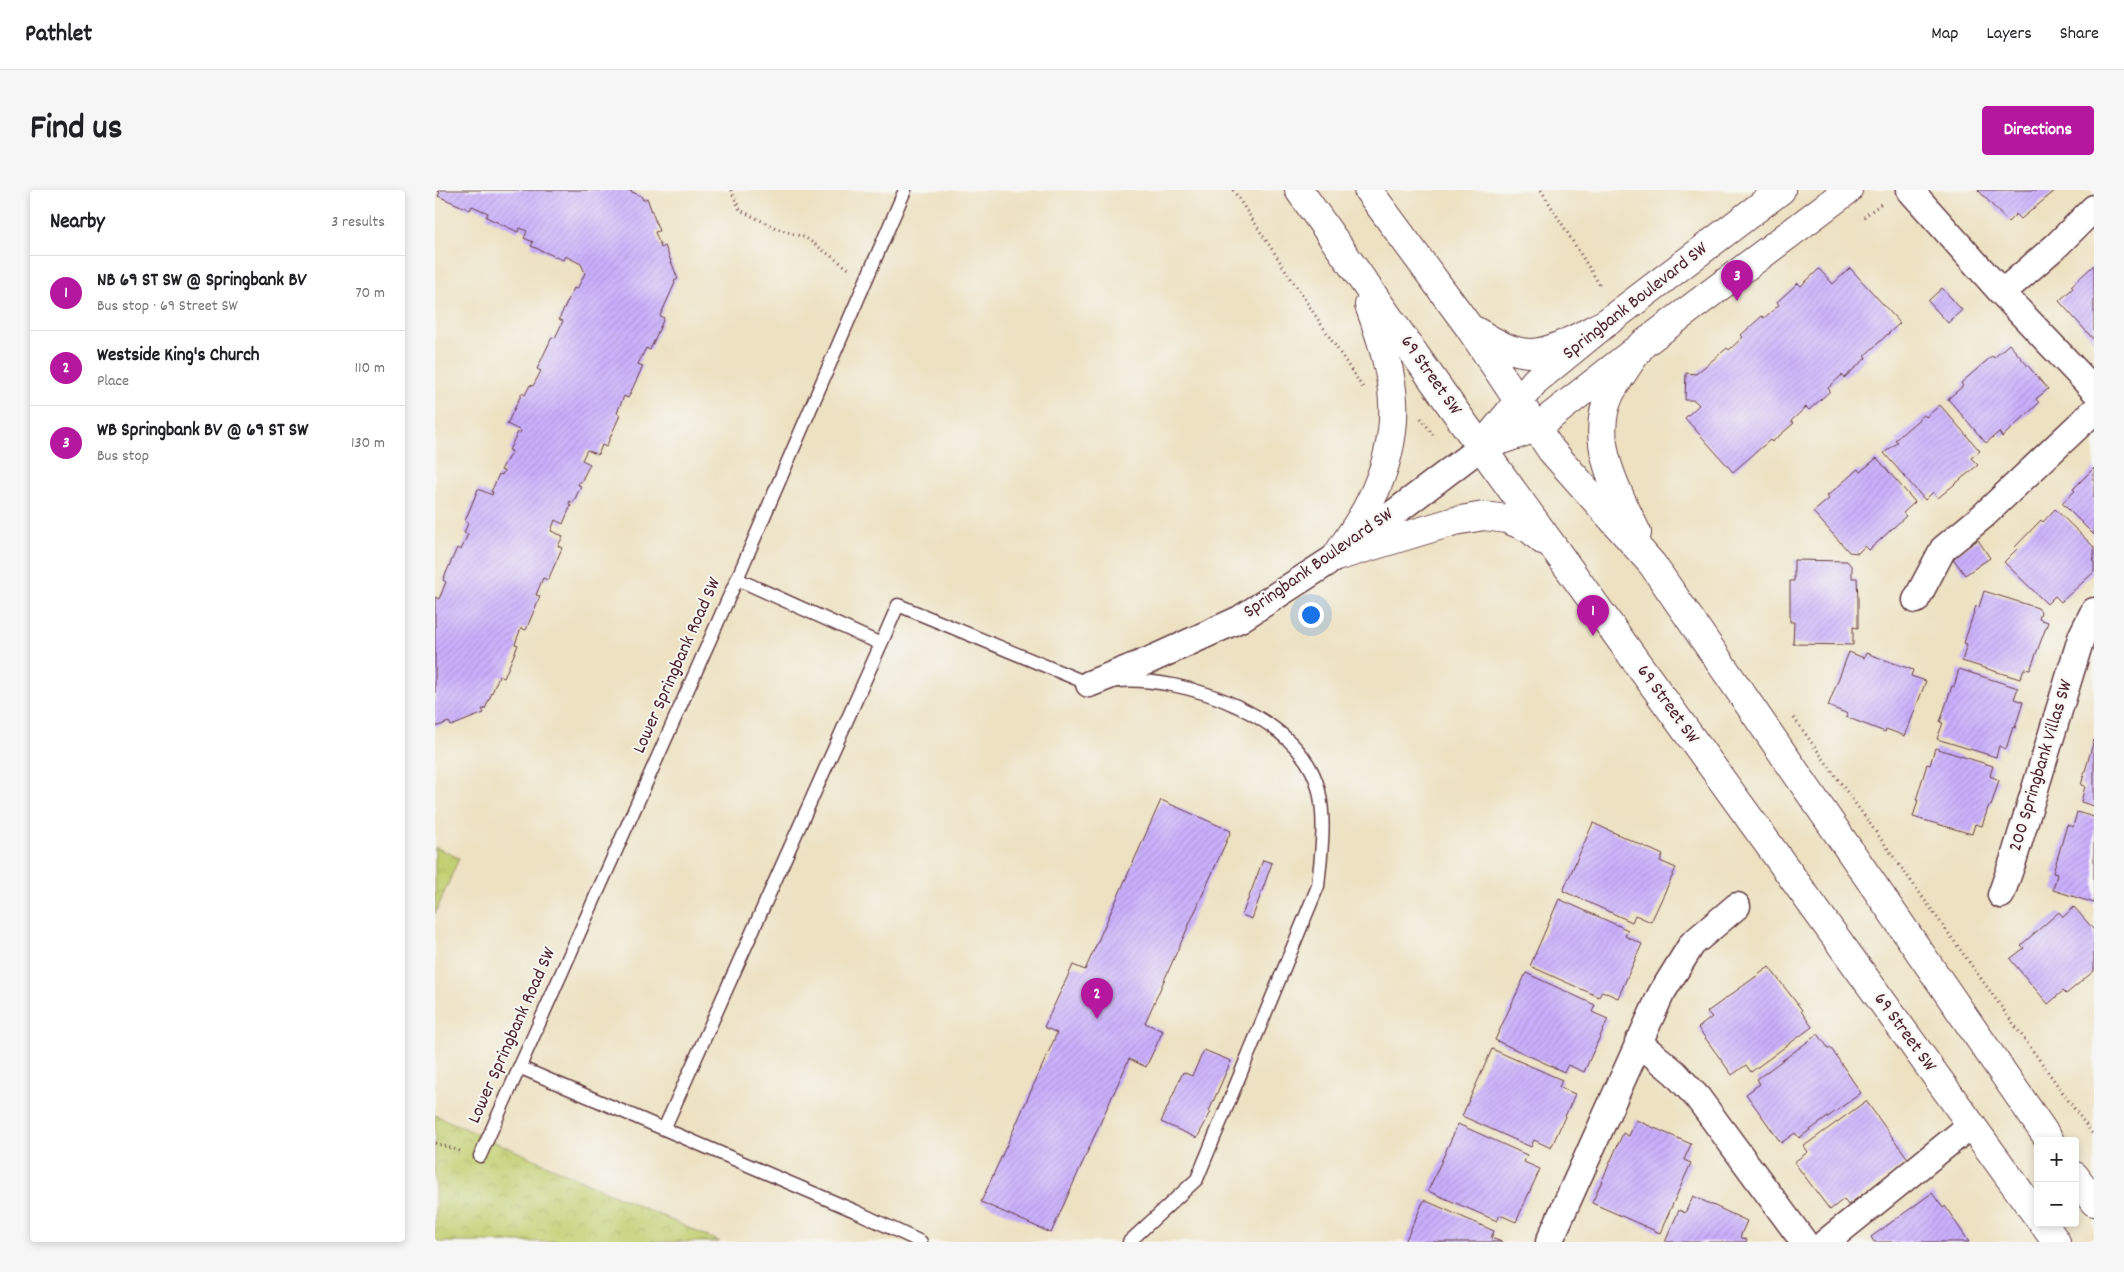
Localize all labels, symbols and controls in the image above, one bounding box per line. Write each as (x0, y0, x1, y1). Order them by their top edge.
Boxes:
text: Pathlet (25, 18, 92, 52)
text: Map (1931, 22, 1958, 47)
text: Layers (1986, 22, 2032, 47)
text: Share (2060, 22, 2099, 47)
text: Find us (30, 105, 122, 155)
button: Directions (1982, 106, 2094, 155)
text: Nearby (50, 208, 105, 238)
text: 3 results (331, 211, 385, 234)
street label: Springbank Boulevard SW (1558, 237, 1714, 367)
pin: 3 (1721, 260, 1753, 301)
text: NB 69 ST SW @ Springbank BV (97, 268, 307, 295)
text: 1 (64, 282, 68, 305)
text: 70 m (355, 282, 385, 305)
text: Bus stop · 69 Street SW (97, 295, 238, 318)
street label: 69 Street SW (1393, 331, 1468, 422)
text: Westside King's Church (97, 343, 260, 370)
text: 2 (63, 357, 70, 380)
text: 110 m (355, 357, 385, 380)
text: Place (97, 370, 129, 393)
text: WB Springbank BV @ 69 ST SW (97, 418, 308, 445)
text: 3 (62, 432, 70, 455)
text: 130 m (351, 432, 385, 455)
text: Bus stop (97, 445, 149, 468)
street label: Springbank Boulevard SW (1238, 502, 1400, 626)
street label: Lower Springbank Road SW (627, 574, 729, 758)
pin: 1 (1577, 595, 1609, 636)
your location (1298, 602, 1324, 628)
street label: 69 Street SW (1629, 660, 1705, 750)
street label: 200 Springbank Villas SW (2003, 677, 2081, 855)
street label: Lower Springbank Road SW (462, 944, 564, 1128)
pin: 2 (1081, 978, 1113, 1019)
street label: 69 Street SW (1866, 988, 1942, 1078)
map controls (2034, 1137, 2079, 1227)
button: + (2034, 1137, 2079, 1182)
button: − (2034, 1182, 2079, 1227)

